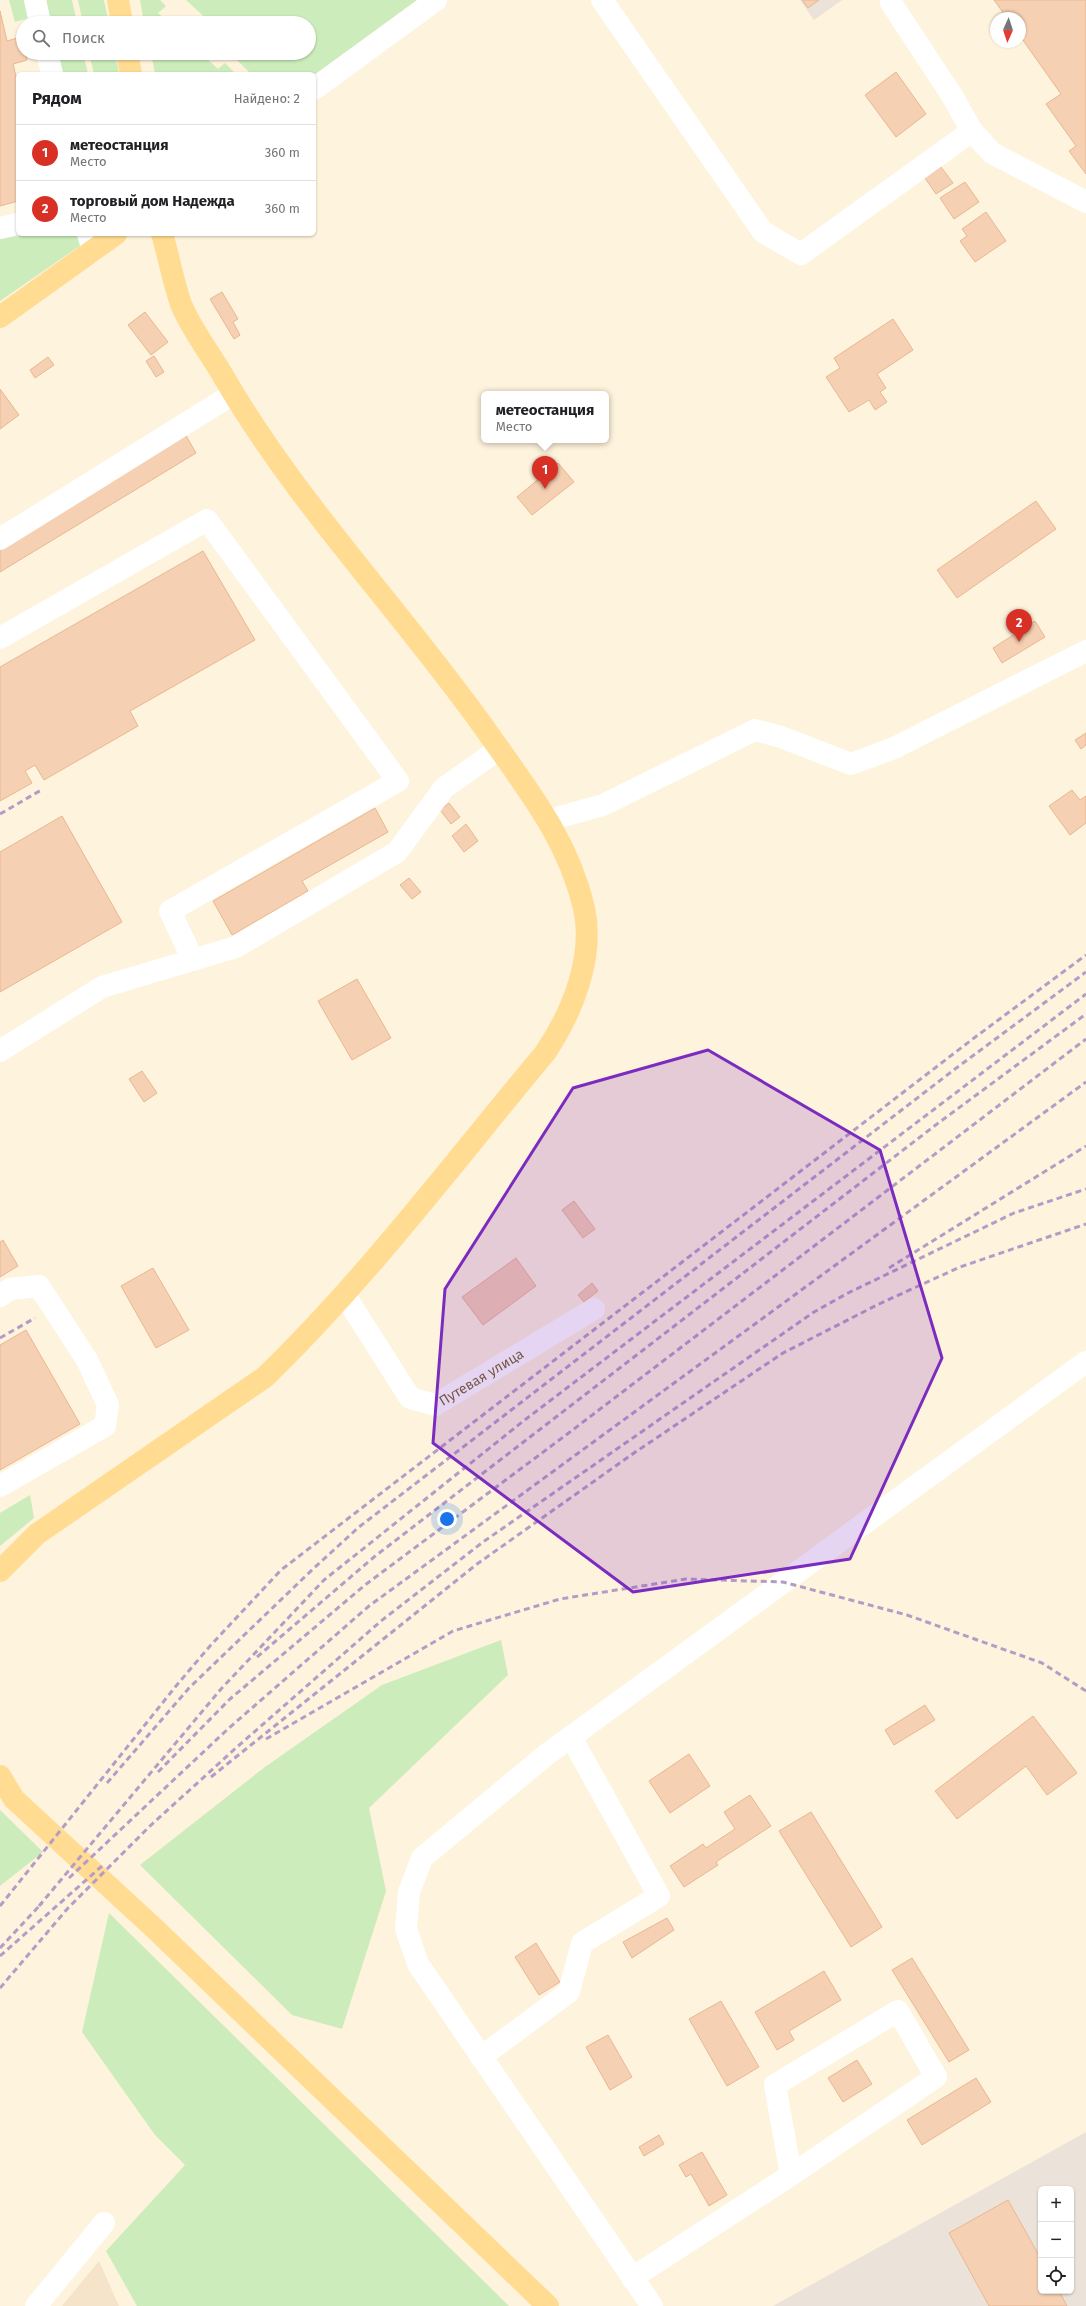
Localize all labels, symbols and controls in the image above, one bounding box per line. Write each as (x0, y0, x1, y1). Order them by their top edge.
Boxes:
north arrow (990, 12, 1026, 48)
search box (16, 16, 316, 60)
icon: search (30, 27, 52, 49)
text: Поиск (62, 29, 105, 47)
text: Рядом (32, 88, 82, 109)
text: Найдено: 2 (234, 91, 300, 106)
text: метеостанция (70, 136, 169, 154)
text: 1 (42, 145, 48, 160)
text: 360 m (265, 145, 300, 160)
text: Место (70, 154, 107, 169)
text: торговый дом Надежда (70, 192, 235, 210)
text: 2 (42, 201, 48, 216)
text: 360 m (265, 201, 300, 216)
text: Место (70, 210, 107, 225)
popup (481, 391, 609, 443)
text: метеостанция (496, 401, 594, 419)
text: Место (496, 419, 532, 434)
pin: 1 (532, 456, 558, 489)
pin: 2 (1006, 609, 1032, 642)
street label: Путевая улица (436, 1346, 527, 1410)
your location (437, 1509, 457, 1529)
map controls (1038, 2186, 1074, 2294)
button: + (1038, 2186, 1074, 2222)
button: − (1038, 2222, 1074, 2258)
button: locate (1038, 2258, 1074, 2294)

